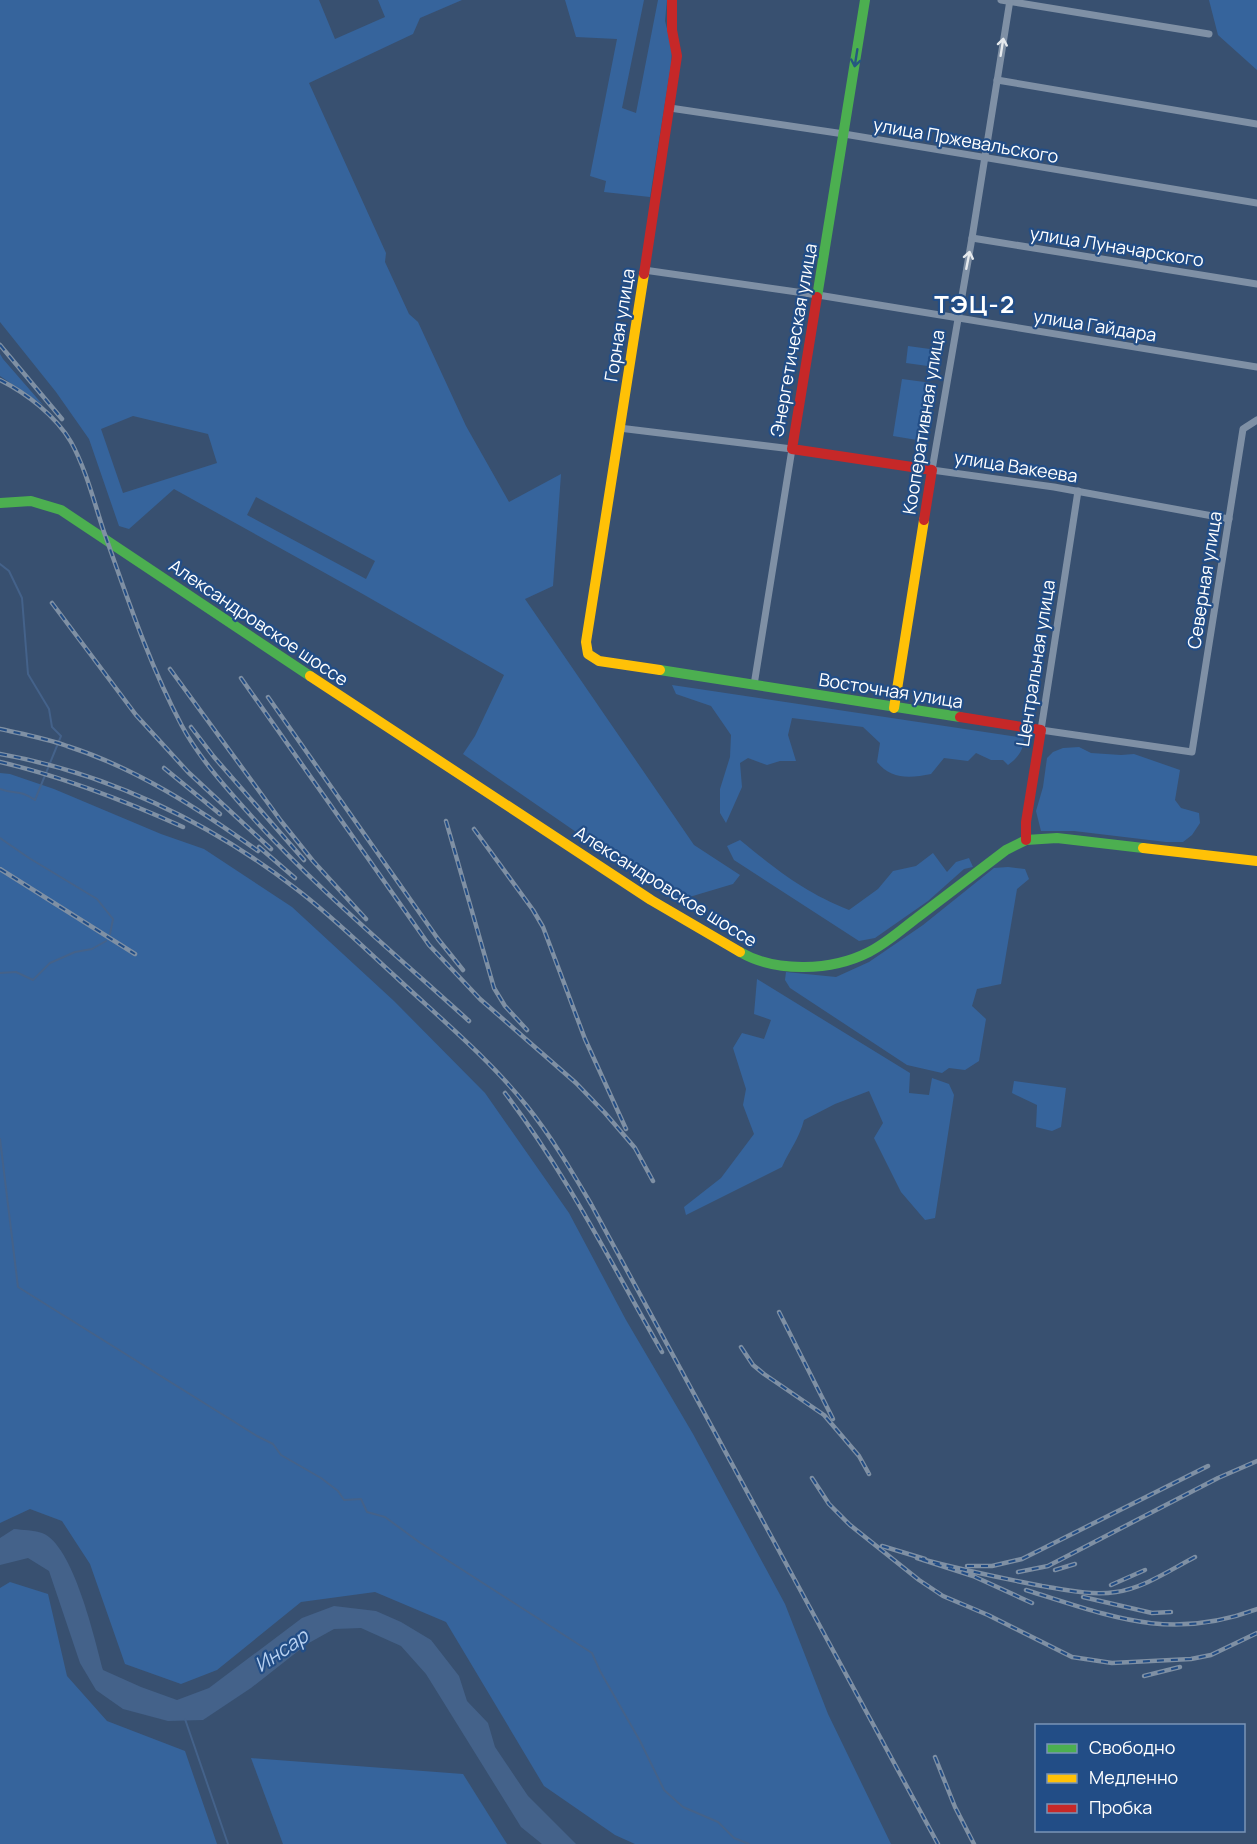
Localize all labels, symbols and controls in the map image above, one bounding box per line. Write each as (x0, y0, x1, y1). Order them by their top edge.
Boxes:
one-way arrow (997, 37, 1008, 57)
one-way arrow (850, 47, 861, 67)
street label: улица Пржевальского (871, 112, 1061, 168)
street label: улица Луначарского (1028, 220, 1206, 272)
street label: Энергетическая улица (764, 241, 822, 439)
one-way arrow (963, 250, 974, 270)
street label: Горная улица (598, 267, 640, 383)
district label: ТЭЦ-2 (934, 287, 1016, 320)
street label: улица Гайдара (1032, 303, 1158, 347)
street label: Кооперативная улица (897, 328, 949, 516)
street label: улица Вакеева (953, 444, 1079, 488)
street label: Северная улица (1181, 509, 1227, 651)
street label: Александровское шоссе (165, 553, 353, 691)
street label: Центральная улица (1010, 578, 1060, 748)
street label: Восточная улица (817, 667, 965, 713)
street label: Александровское шоссе (570, 820, 762, 952)
water label: Инсар (249, 1622, 314, 1678)
legend (1035, 1724, 1245, 1832)
text: Свободно (1089, 1735, 1175, 1759)
text: Медленно (1089, 1765, 1178, 1789)
text: Пробка (1089, 1795, 1152, 1819)

